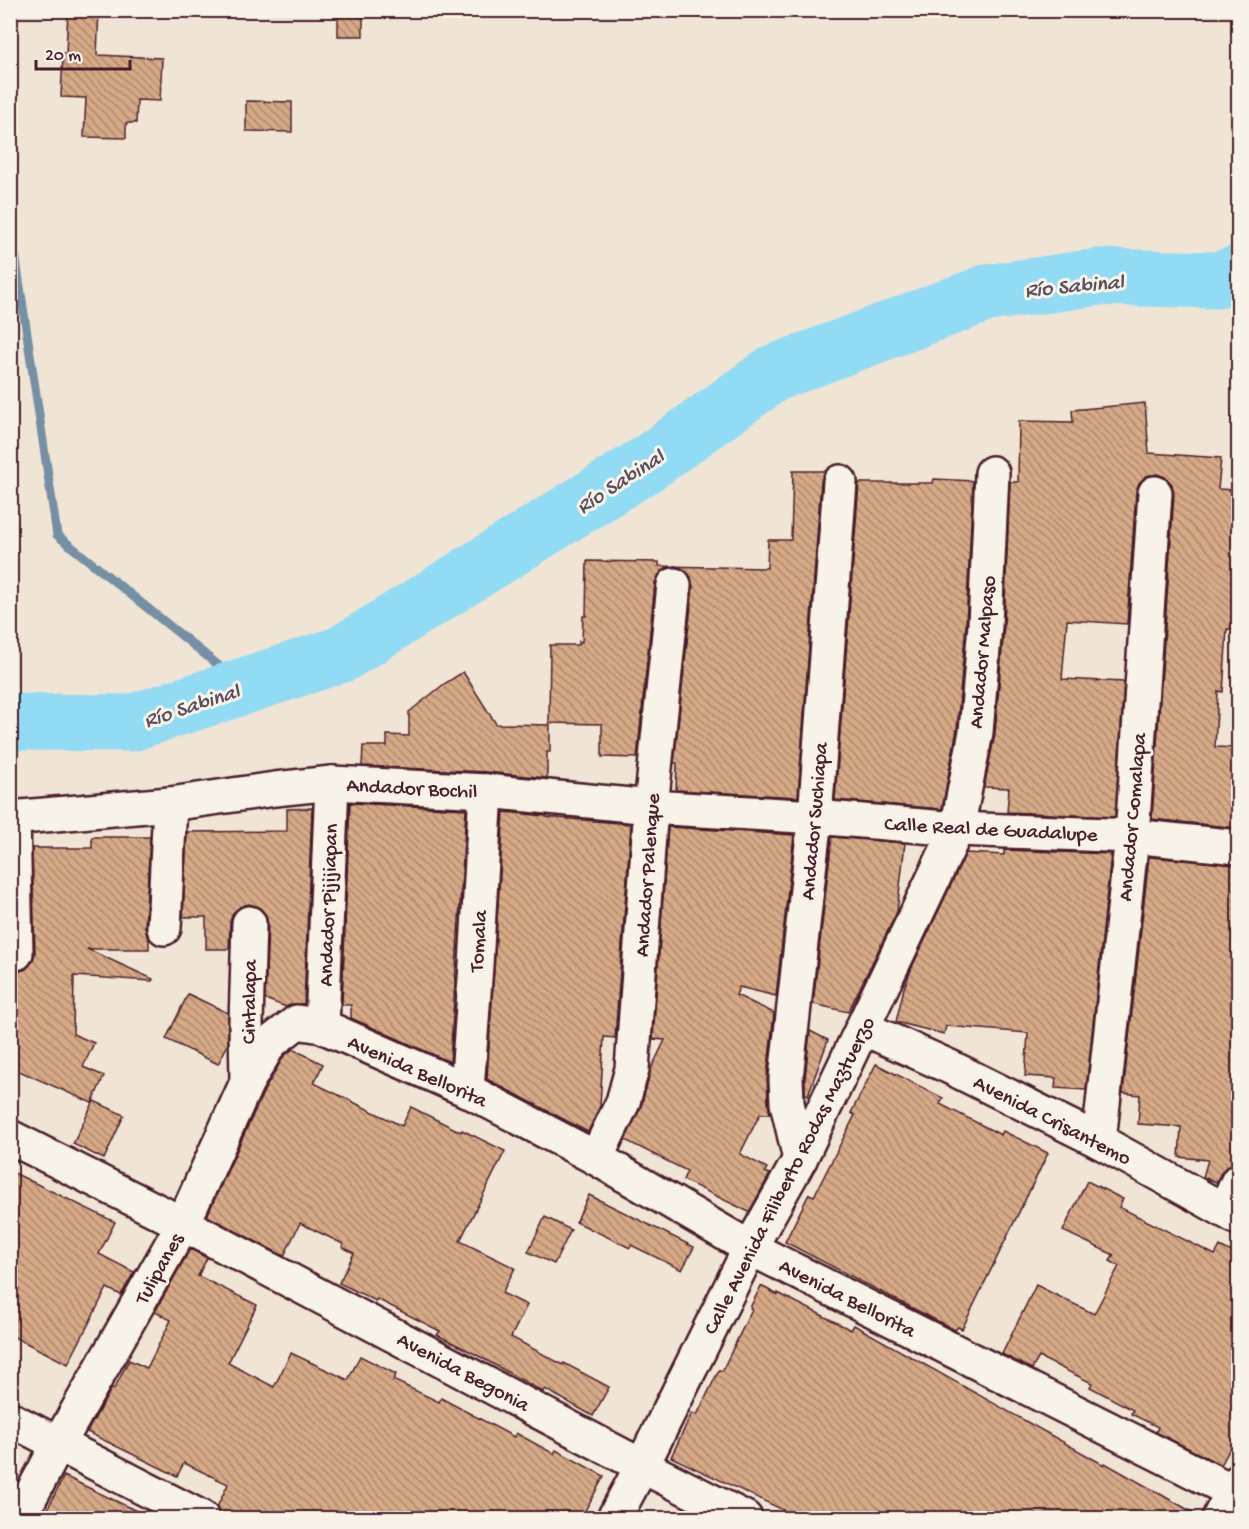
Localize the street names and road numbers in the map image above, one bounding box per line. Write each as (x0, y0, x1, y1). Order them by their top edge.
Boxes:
street label: Andador Malpaso (965, 575, 1004, 730)
street label: Andador Comalapa (1115, 731, 1154, 903)
street label: Andador Suchiapa (797, 740, 836, 901)
street label: Andador Bochil (346, 775, 478, 806)
street label: Andador Palenque (631, 791, 668, 958)
street label: Calle Real de Guadalupe (883, 813, 1099, 850)
street label: Andador Pijijiapan (315, 823, 346, 987)
street label: Tomala (466, 908, 495, 974)
street label: Cintalapa (238, 958, 265, 1044)
street label: Calle Avenida Filiberto Rodas Maztuerzo (700, 1013, 882, 1340)
street label: Avenida Bellorita (343, 1031, 491, 1116)
street label: Avenida Crisantemo (968, 1072, 1135, 1173)
street label: Tulipanes (131, 1229, 191, 1311)
street label: Avenida Bellorita (774, 1255, 920, 1346)
street label: Avenida Begonia (392, 1329, 534, 1420)

